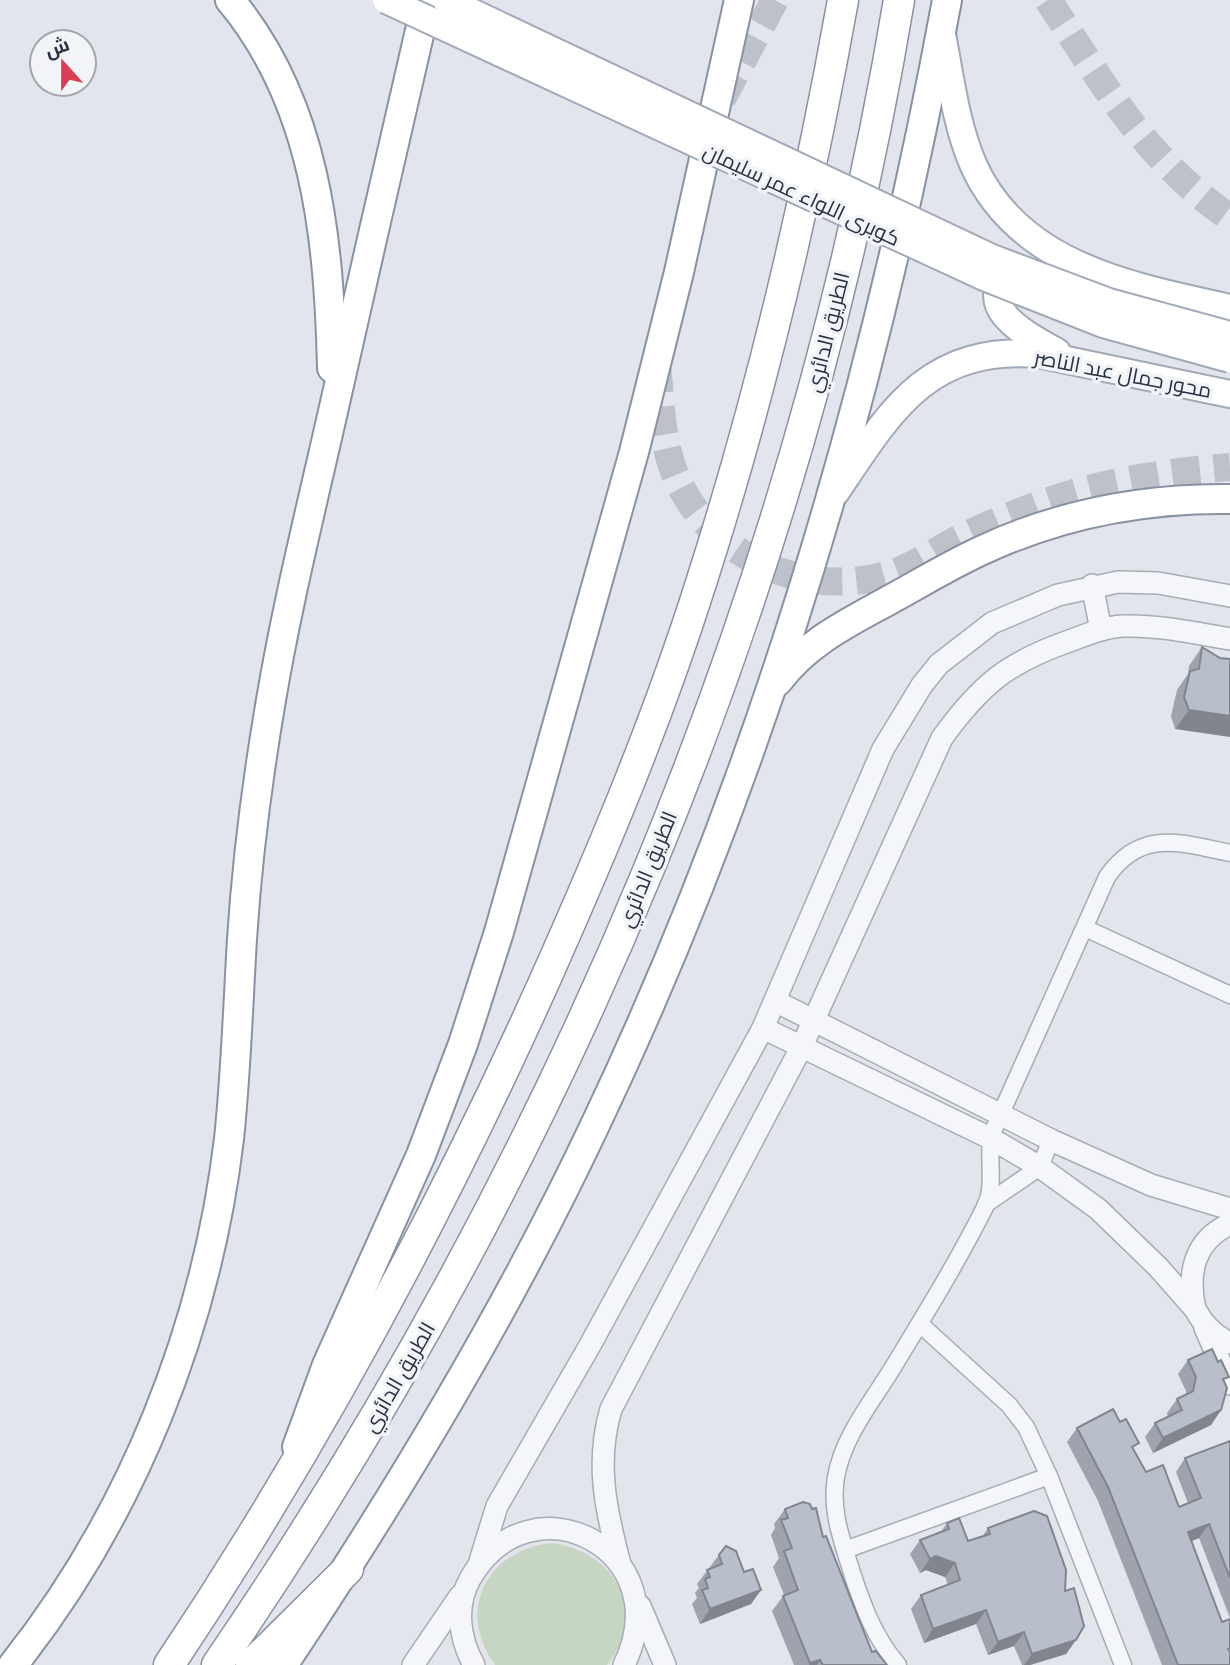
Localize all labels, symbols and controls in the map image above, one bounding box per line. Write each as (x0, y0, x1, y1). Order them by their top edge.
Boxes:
north arrow (28, 28, 98, 98)
text: ش (40, 29, 73, 65)
street label: كوبرى اللواء عمر سليمان (698, 134, 906, 254)
street label: الطريق الدائري (797, 268, 858, 396)
street label: محور جمال عبد الناصر (1031, 340, 1214, 406)
street label: الطريق الدائري (609, 806, 686, 932)
street label: الطريق الدائري (353, 1316, 444, 1439)

